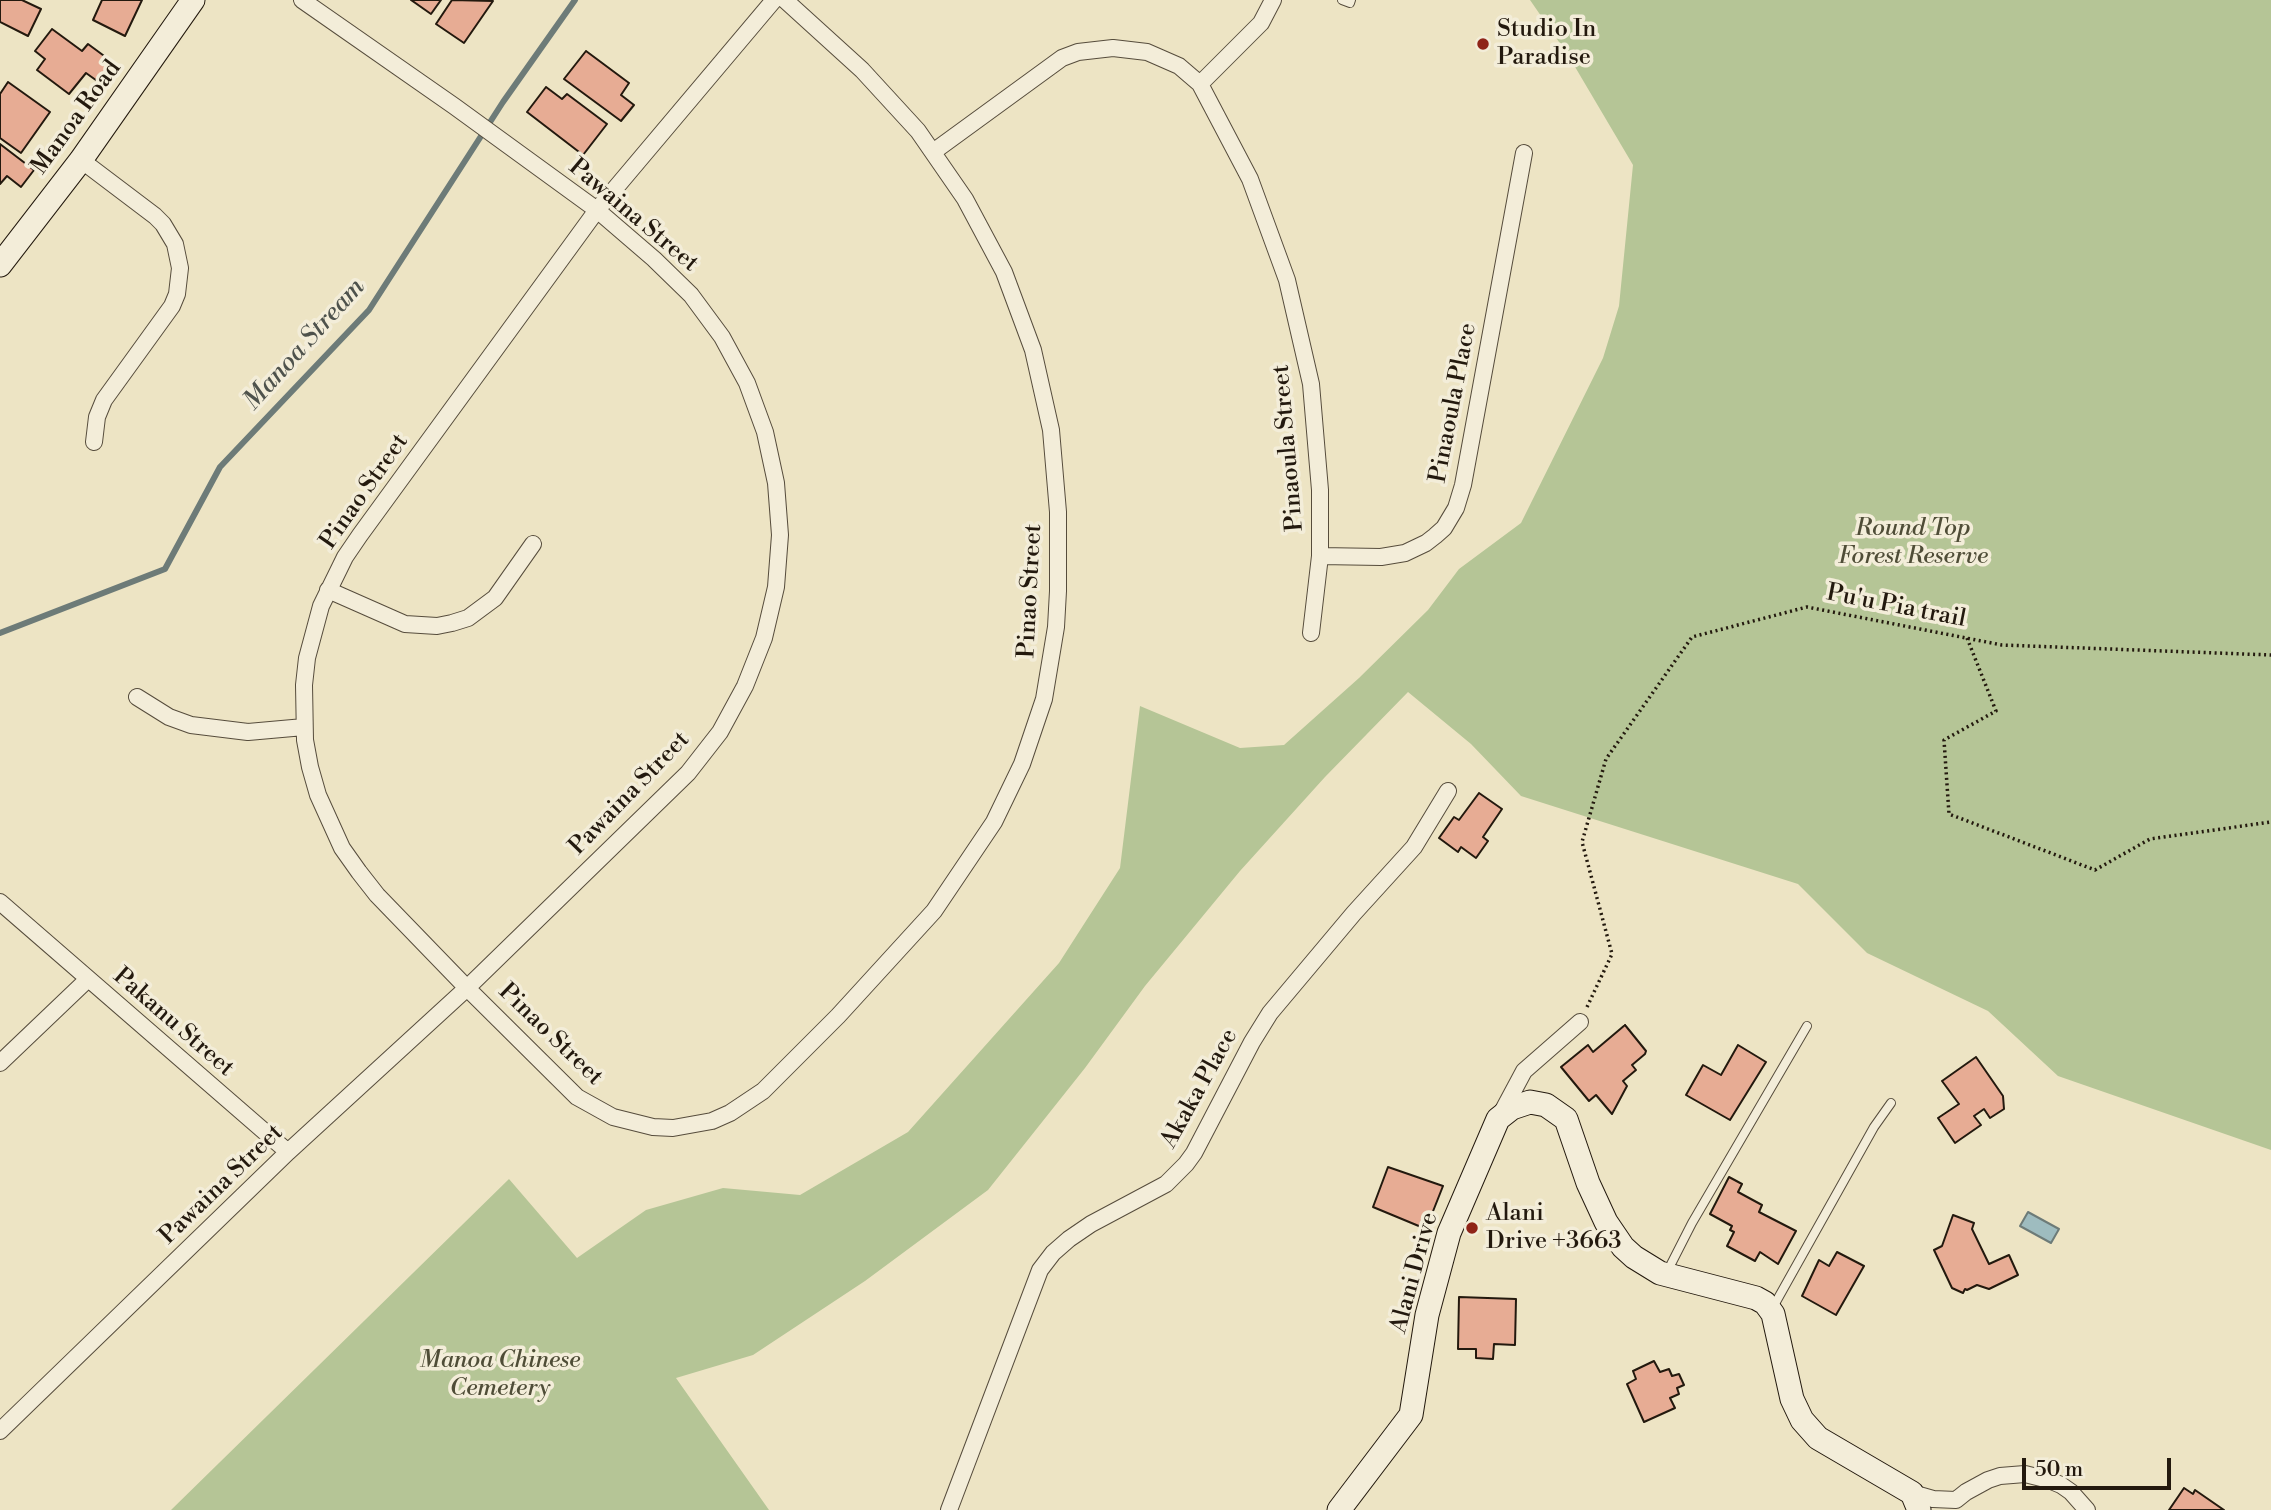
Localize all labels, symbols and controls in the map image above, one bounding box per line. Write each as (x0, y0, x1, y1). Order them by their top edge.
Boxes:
place label: Studio In Paradise (1497, 16, 1596, 72)
marker: Studio In Paradise (1475, 36, 1491, 52)
street label: Manoa Road (26, 55, 128, 181)
street label: Pawaina Street (562, 153, 704, 279)
water label: Manoa Stream (238, 273, 372, 417)
street label: Pinaoula Place (1424, 321, 1484, 485)
street label: Pinaoula Street (1267, 363, 1311, 533)
street label: Pinao Street (315, 429, 415, 555)
park label: Round Top Forest Reserve (1838, 515, 1988, 571)
street label: Pinao Street (1013, 523, 1049, 659)
street label: Pu'u Pia trail (1824, 579, 1968, 635)
street label: Pawaina Street (564, 726, 696, 862)
street label: Pakanu Street (107, 963, 239, 1083)
street label: Pinao Street (492, 978, 608, 1092)
street label: Akaka Place (1155, 1024, 1245, 1154)
street label: Pawaina Street (154, 1119, 290, 1251)
place label: Alani Drive +3663 (1486, 1200, 1622, 1256)
street label: Alani Drive (1385, 1209, 1445, 1337)
marker: Alani Drive +3663 (1464, 1220, 1480, 1236)
park label: Manoa Chinese Cemetery (420, 1347, 580, 1403)
scale bar (2026, 1444, 2175, 1488)
text: 50 m (2035, 1457, 2083, 1483)

